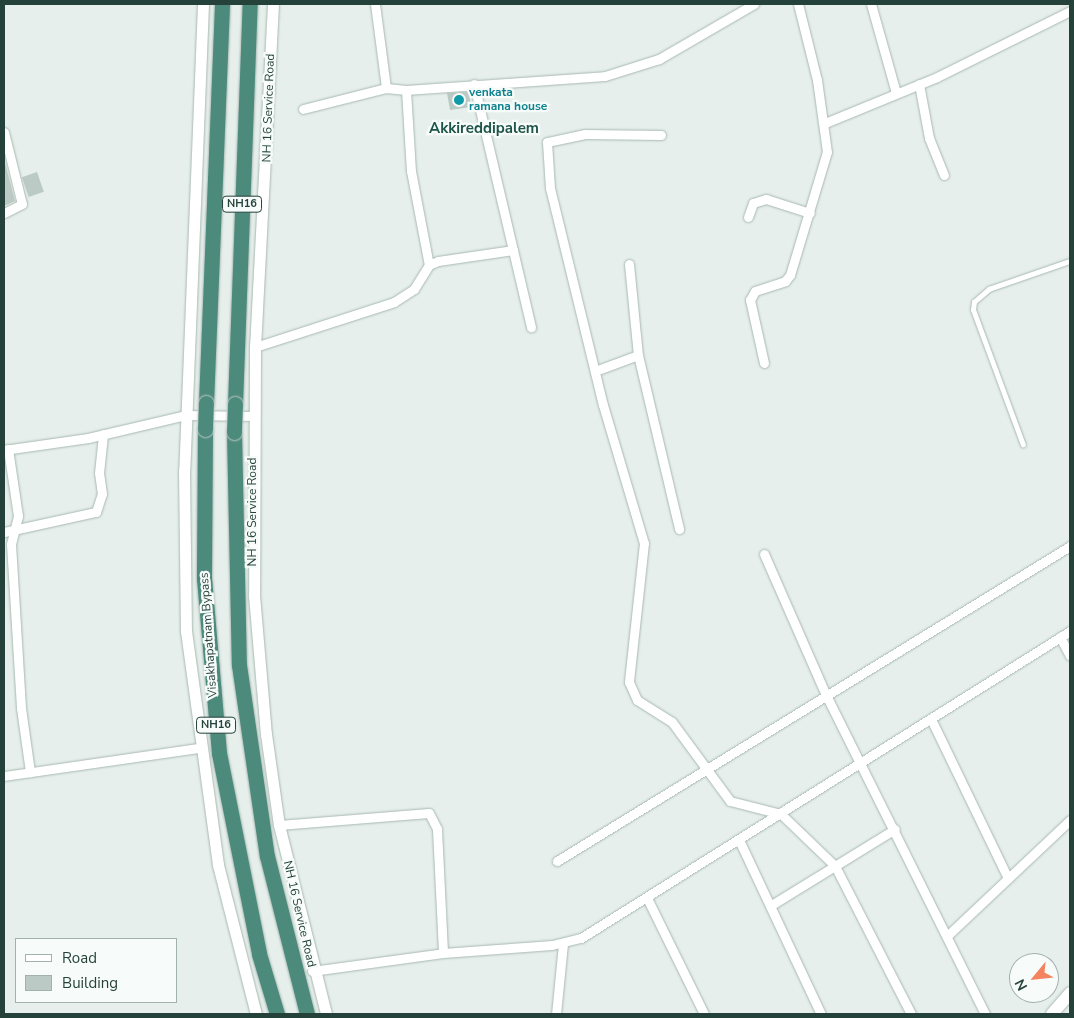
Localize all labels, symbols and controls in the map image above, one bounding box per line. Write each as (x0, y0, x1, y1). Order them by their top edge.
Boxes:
street label: NH 16 Service Road (260, 53, 278, 163)
place label: venkata ramana house (469, 86, 547, 114)
marker: venkata ramana house (453, 94, 465, 106)
district label: Akkireddipalem (429, 120, 539, 138)
road number: NH16 (222, 195, 262, 212)
street label: NH 16 Service Road (246, 458, 260, 566)
street label: Visakhapatnam Bypass (197, 572, 221, 698)
road number: NH16 (196, 716, 236, 734)
street label: NH 16 Service Road (280, 859, 318, 969)
legend (15, 938, 178, 1003)
text: Road (62, 948, 97, 968)
north arrow (1009, 953, 1059, 1003)
text: Building (62, 973, 118, 993)
text: N (1010, 976, 1032, 994)

